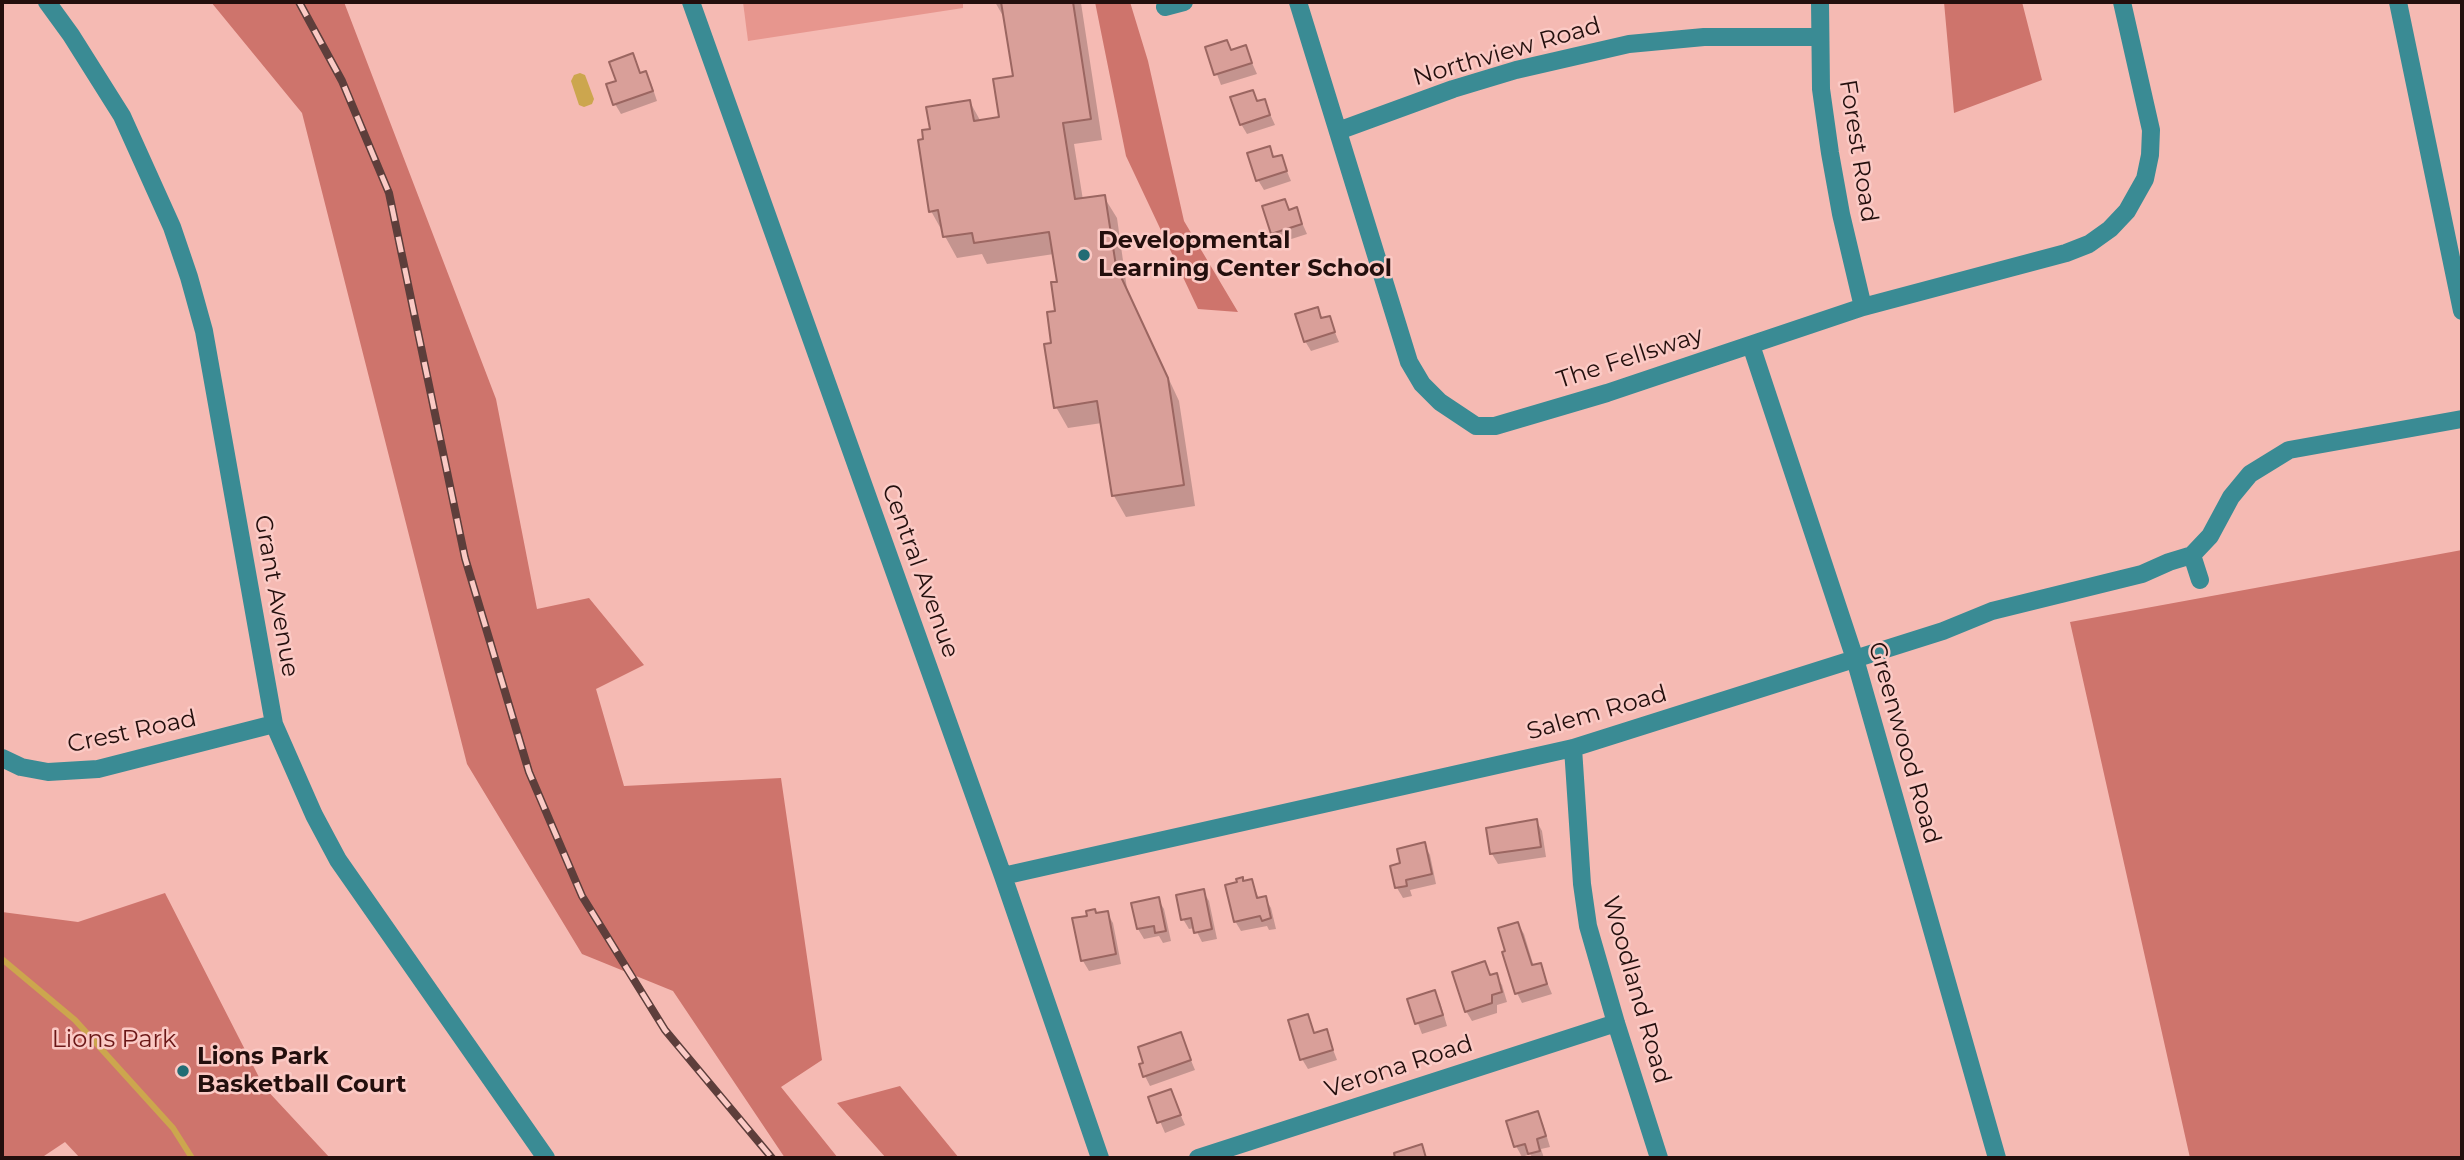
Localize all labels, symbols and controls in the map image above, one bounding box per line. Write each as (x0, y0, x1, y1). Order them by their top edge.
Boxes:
street label: Northview Road (1410, 11, 1604, 93)
street label: Forest Road (1833, 78, 1883, 224)
place label: Developmental Learning Center School (1098, 227, 1392, 283)
marker: Developmental Learning Center School (1076, 247, 1092, 263)
street label: The Fellsway (1553, 321, 1707, 395)
street label: Central Avenue (875, 480, 965, 662)
street label: Grant Avenue (248, 513, 304, 679)
street label: Greenwood Road (1861, 639, 1947, 847)
street label: Salem Road (1524, 679, 1670, 747)
street label: Crest Road (65, 704, 199, 760)
street label: Woodland Road (1595, 893, 1677, 1087)
park label: Lions Park (52, 1026, 176, 1054)
street label: Verona Road (1321, 1030, 1477, 1104)
place label: Lions Park Basketball Court (197, 1043, 406, 1099)
marker: Lions Park Basketball Court (175, 1063, 191, 1079)

